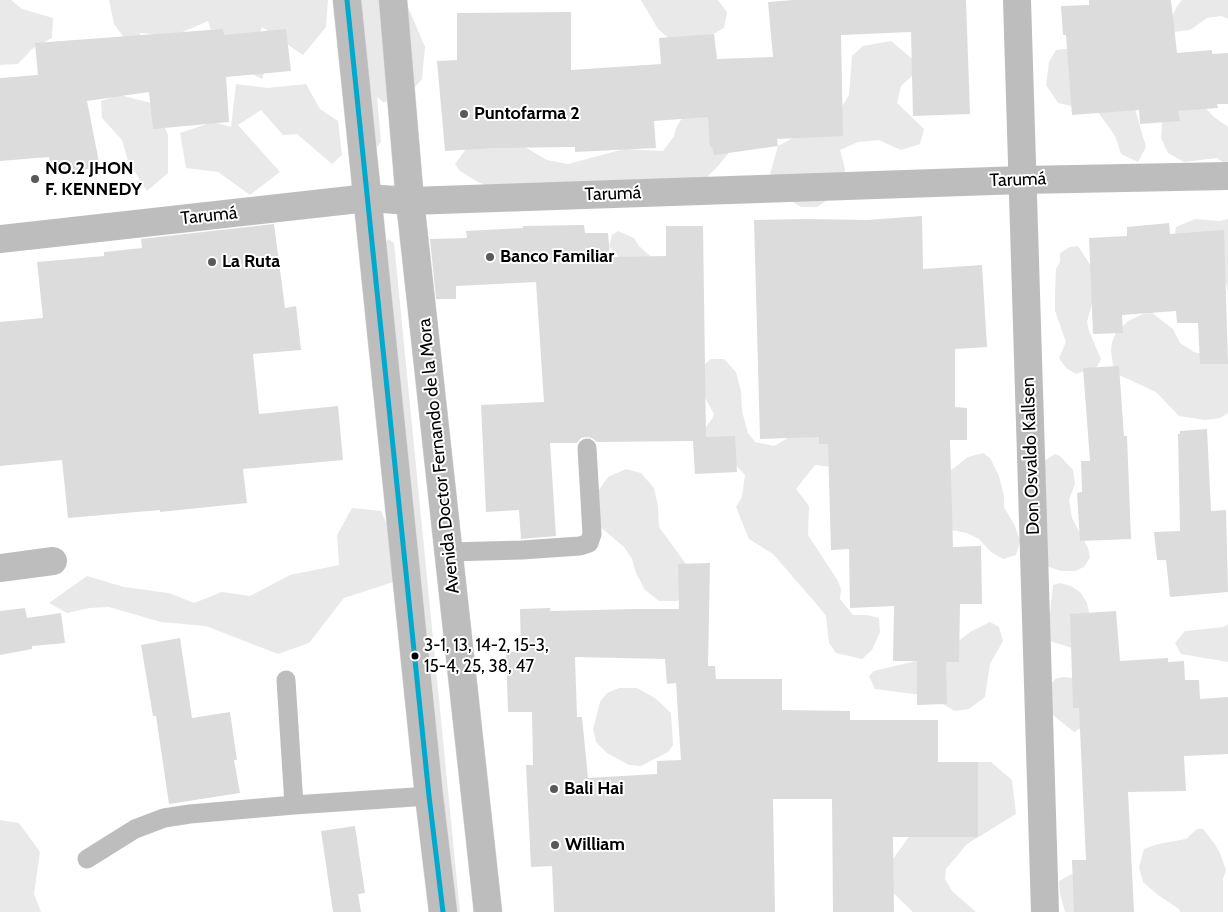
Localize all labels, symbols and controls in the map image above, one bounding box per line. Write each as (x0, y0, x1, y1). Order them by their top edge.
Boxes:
place label: Puntofarma 2 (474, 103, 580, 125)
marker: Puntofarma 2 (458, 108, 470, 120)
place label: NO.2 JHON F. KENNEDY (45, 158, 142, 200)
street label: Tarumá (989, 168, 1047, 192)
marker: NO.2 JHON F. KENNEDY (29, 173, 41, 185)
street label: Tarumá (584, 182, 642, 206)
street label: Tarumá (180, 202, 238, 230)
place label: Banco Familiar (500, 246, 614, 268)
place label: La Ruta (222, 251, 280, 273)
marker: Banco Familiar (484, 251, 496, 263)
marker: La Ruta (206, 256, 218, 268)
street label: Avenida Doctor Fernando de la Mora (414, 317, 464, 595)
street label: Don Osvaldo Kallsen (1017, 377, 1045, 535)
place label: 3-1, 13, 14-2, 15-3, 15-4, 25, 38, 47 (424, 636, 549, 676)
marker: 3-1, 13, 14-2, 15-3, 15-4, 25, 38, 47 (410, 651, 420, 661)
place label: Bali Hai (564, 778, 624, 800)
marker: Bali Hai (548, 783, 560, 795)
place label: William (565, 834, 625, 856)
marker: William (549, 839, 561, 851)

